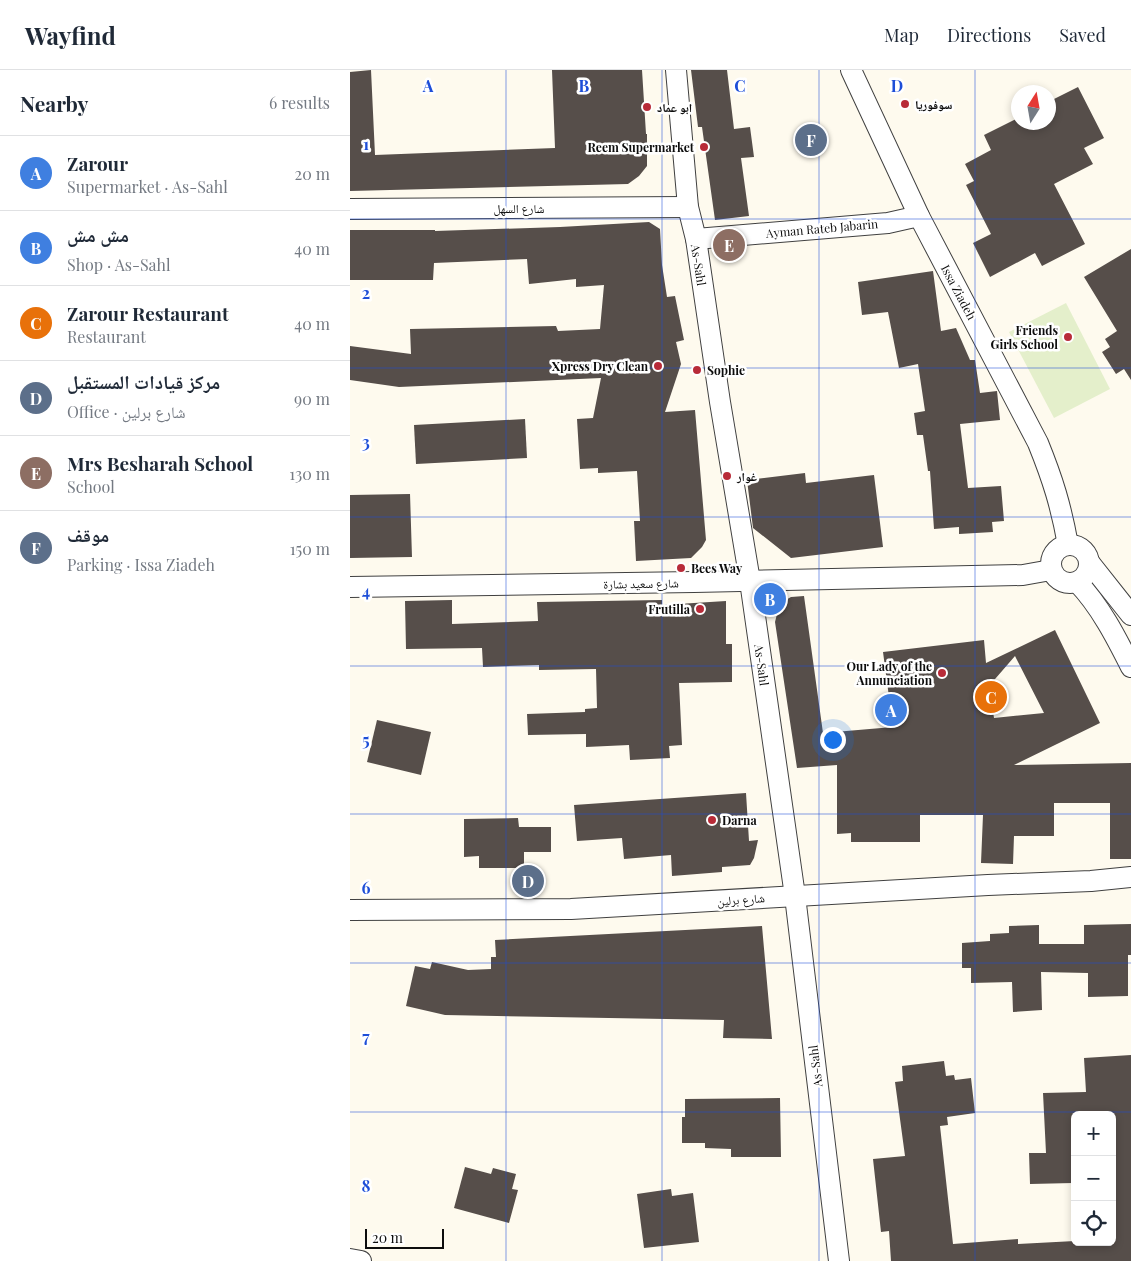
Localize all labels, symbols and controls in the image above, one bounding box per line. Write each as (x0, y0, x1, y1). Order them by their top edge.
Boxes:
text: Wayfind (25, 19, 116, 51)
text: Map (884, 23, 919, 47)
text: Directions (947, 23, 1031, 47)
text: Saved (1059, 23, 1106, 47)
text: A (422, 75, 434, 96)
text: B (579, 75, 590, 96)
text: C (734, 75, 746, 96)
text: D (891, 75, 903, 96)
north arrow (1011, 85, 1056, 130)
text: Nearby (20, 89, 89, 117)
text: 6 results (269, 92, 330, 113)
place label: سوفوريا (915, 96, 952, 112)
marker: سوفوريا (899, 98, 911, 110)
place label: ابو عماد (657, 99, 692, 115)
marker: ابو عماد (641, 101, 653, 113)
pin: F (795, 121, 827, 159)
text: 1 (363, 133, 369, 154)
place label: Reem Supermarket (588, 139, 695, 155)
marker: Reem Supermarket (698, 141, 710, 153)
text: Zarour (67, 150, 128, 176)
text: A (31, 163, 41, 184)
text: 20 m (295, 163, 330, 184)
text: Supermarket · As-Sahl (67, 176, 228, 197)
street label: شارع السهل (494, 200, 545, 217)
street label: Ayman Rateb Jabarin (764, 215, 879, 241)
text: مش مش (67, 221, 129, 247)
pin: E (713, 226, 745, 264)
text: B (31, 238, 41, 259)
text: 40 m (294, 238, 330, 259)
street label: As-Sahl (688, 242, 710, 287)
text: Shop · As-Sahl (67, 254, 171, 275)
street label: Issa Ziadeh (938, 262, 980, 322)
text: 2 (362, 282, 370, 303)
text: Zarour Restaurant (67, 300, 229, 326)
text: C (30, 313, 42, 334)
text: 40 m (294, 313, 330, 334)
place label: Friends Girls School (991, 322, 1058, 352)
text: Restaurant (67, 326, 146, 347)
marker: Friends Girls School (1062, 331, 1074, 343)
place label: Xpress Dry Clean (552, 358, 649, 374)
marker: Xpress Dry Clean (652, 360, 664, 372)
place label: Sophie (707, 362, 745, 378)
marker: Sophie (691, 364, 703, 376)
text: مركز قيادات المستقبل (67, 368, 220, 394)
text: D (30, 388, 42, 409)
text: 90 m (294, 388, 330, 409)
text: Office · شارع برلين (67, 401, 186, 422)
text: 3 (362, 431, 370, 452)
text: Mrs Besharah School (67, 450, 253, 476)
text: E (31, 463, 41, 484)
text: 130 m (289, 463, 330, 484)
place label: غوار (736, 468, 757, 484)
marker: غوار (721, 470, 733, 482)
text: School (67, 476, 115, 497)
text: موقف (67, 521, 109, 547)
text: F (31, 538, 41, 559)
text: 150 m (290, 538, 330, 559)
text: Parking · Issa Ziadeh (67, 554, 215, 575)
place label: Bees Way (691, 560, 743, 576)
marker: Bees Way (675, 562, 687, 574)
street label: شارع سعيد بشارة (603, 574, 679, 593)
text: 4 (362, 580, 370, 601)
pin: B (754, 580, 786, 618)
place label: Frutilla (648, 601, 691, 617)
marker: Frutilla (694, 603, 706, 615)
street label: As-Sahl (751, 642, 773, 687)
place label: Our Lady of the Annunciation (846, 658, 933, 688)
marker: Our Lady of the Annunciation (936, 667, 948, 679)
pin: C (975, 678, 1007, 716)
pin: A (875, 691, 907, 729)
your location (820, 727, 846, 753)
text: 5 (362, 729, 370, 750)
place label: Darna (722, 812, 757, 828)
marker: Darna (706, 814, 718, 826)
pin: D (512, 862, 544, 900)
text: 6 (362, 877, 371, 898)
street label: شارع برلين (717, 889, 766, 910)
text: 7 (362, 1026, 370, 1047)
street label: As-Sahl (804, 1044, 826, 1089)
map controls (1071, 1111, 1116, 1246)
button: + (1071, 1111, 1116, 1156)
button: − (1071, 1156, 1116, 1201)
text: 8 (362, 1175, 371, 1196)
button: locate (1071, 1201, 1116, 1246)
scale bar (365, 1226, 444, 1249)
text: 20 m (372, 1228, 403, 1247)

